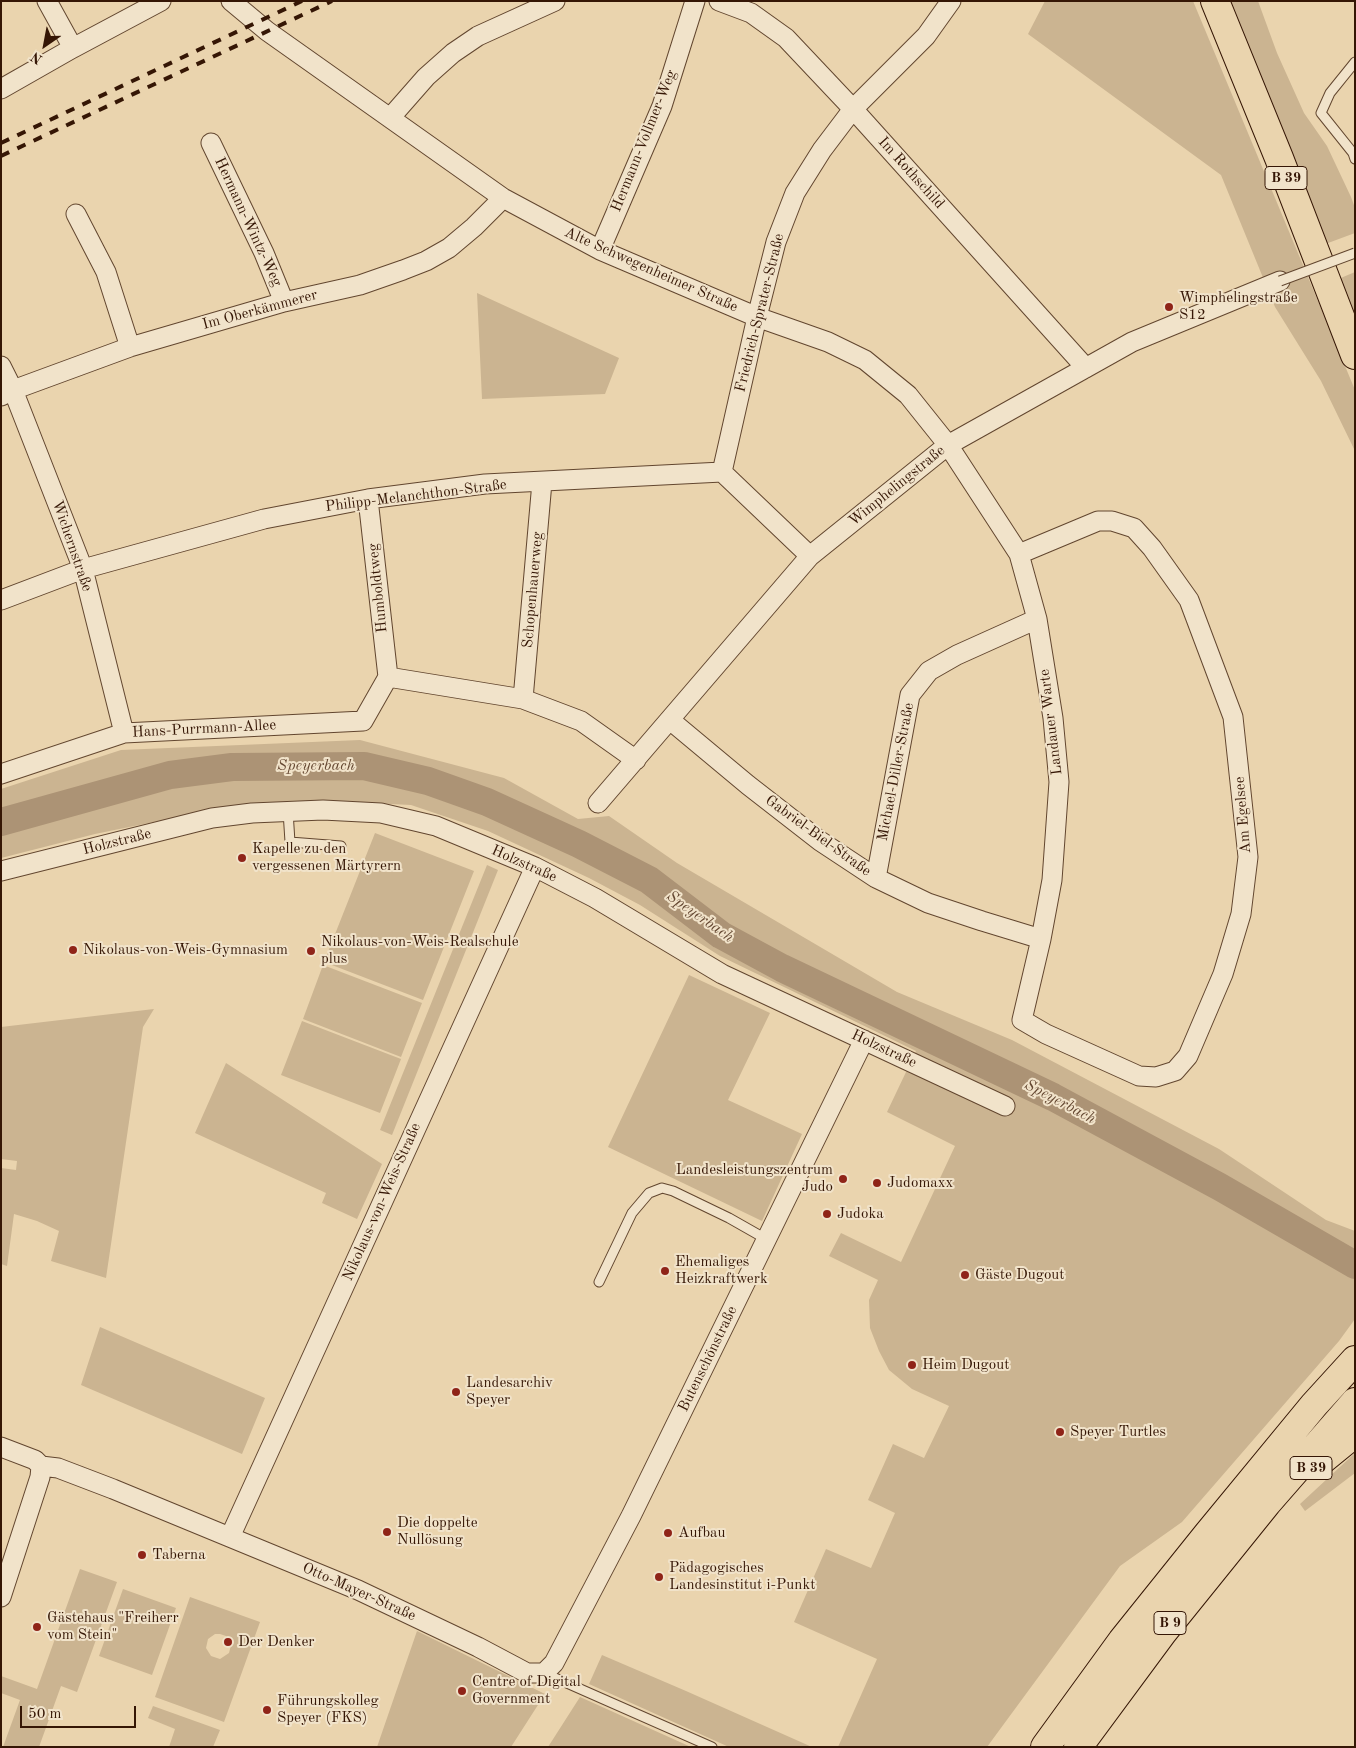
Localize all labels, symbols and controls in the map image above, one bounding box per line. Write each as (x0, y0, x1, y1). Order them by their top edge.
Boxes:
north arrow (20, 20, 70, 70)
text: N (29, 49, 45, 66)
street label: Hermann-Vollmer-Weg (607, 67, 681, 215)
street label: Im Rothschild (874, 133, 948, 213)
street label: Hermann-Wintz-Weg (210, 155, 286, 289)
road number: B 39 (1265, 167, 1307, 190)
street label: Alte Schwegenheimer Straße (561, 224, 741, 316)
street label: Friedrich-Sprater-Straße (732, 232, 788, 394)
street label: Im Oberkämmerer (200, 286, 320, 334)
place label: Wimphelingstraße S12 (1179, 289, 1298, 324)
marker: Wimphelingstraße S12 (1163, 301, 1175, 313)
street label: Wimphelingstraße (845, 442, 949, 530)
street label: Philipp-Melanchthon-Straße (324, 476, 508, 516)
street label: Wichernstraße (48, 498, 96, 594)
street label: Schopenhauerweg (519, 531, 547, 649)
street label: Humboldtweg (364, 542, 392, 634)
street label: Landauer Warte (1036, 668, 1066, 776)
street label: Michael-Diller-Straße (874, 701, 918, 843)
street label: Hans-Purrmann-Allee (131, 716, 277, 742)
water label: Speyerbach (277, 756, 355, 776)
street label: Am Egelsee (1231, 776, 1255, 854)
street label: Gabriel-Biel-Straße (762, 792, 874, 880)
street label: Holzstraße (81, 825, 153, 859)
place label: Kapelle zu den vergessenen Märtyrern (252, 840, 401, 875)
street label: Holzstraße (488, 842, 560, 886)
marker: Kapelle zu den vergessenen Märtyrern (236, 852, 248, 864)
water label: Speyerbach (663, 887, 737, 947)
place label: Nikolaus-von-Weis-Realschule plus (321, 933, 519, 968)
place label: Nikolaus-von-Weis-Gymnasium (83, 941, 288, 959)
marker: Nikolaus-von-Weis-Gymnasium (67, 944, 79, 956)
marker: Nikolaus-von-Weis-Realschule plus (305, 945, 317, 957)
street label: Holzstraße (848, 1026, 920, 1072)
water label: Speyerbach (1021, 1075, 1099, 1129)
street label: Nikolaus-von-Weis-Straße (339, 1120, 425, 1284)
place label: Landesleistungszentrum Judo (676, 1161, 833, 1196)
marker: Landesleistungszentrum Judo (837, 1173, 849, 1185)
place label: Judomaxx (887, 1174, 953, 1192)
marker: Judomaxx (871, 1177, 883, 1189)
place label: Judoka (837, 1205, 884, 1223)
marker: Judoka (821, 1208, 833, 1220)
place label: Ehemaliges Heizkraftwerk (675, 1253, 768, 1288)
marker: Ehemaliges Heizkraftwerk (659, 1265, 671, 1277)
place label: Gäste Dugout (975, 1266, 1065, 1284)
marker: Gäste Dugout (959, 1269, 971, 1281)
street label: Butenschönstraße (675, 1303, 741, 1415)
place label: Heim Dugout (922, 1356, 1009, 1374)
marker: Heim Dugout (906, 1359, 918, 1371)
place label: Landesarchiv Speyer (466, 1374, 553, 1409)
marker: Landesarchiv Speyer (450, 1386, 462, 1398)
place label: Speyer Turtles (1070, 1423, 1166, 1441)
marker: Speyer Turtles (1054, 1426, 1066, 1438)
road number: B 39 (1290, 1456, 1332, 1480)
place label: Die doppelte Nullösung (397, 1514, 478, 1549)
place label: Aufbau (678, 1524, 726, 1542)
marker: Die doppelte Nullösung (381, 1526, 393, 1538)
marker: Aufbau (662, 1527, 674, 1539)
place label: Taberna (152, 1546, 206, 1564)
marker: Taberna (136, 1549, 148, 1561)
street label: Otto-Mayer-Straße (299, 1559, 419, 1625)
place label: Pädagogisches Landesinstitut i-Punkt (669, 1559, 815, 1594)
marker: Pädagogisches Landesinstitut i-Punkt (653, 1571, 665, 1583)
place label: Gästehaus "Freiherr vom Stein" (47, 1609, 179, 1644)
road number: B 9 (1154, 1612, 1186, 1635)
marker: Gästehaus "Freiherr vom Stein" (31, 1621, 43, 1633)
place label: Der Denker (238, 1633, 314, 1651)
marker: Der Denker (222, 1636, 234, 1648)
place label: Centre of Digital Government (472, 1673, 581, 1708)
marker: Centre of Digital Government (456, 1685, 468, 1697)
place label: Führungskolleg Speyer (FKS) (277, 1692, 379, 1727)
scale bar (22, 1696, 139, 1728)
marker: Führungskolleg Speyer (FKS) (261, 1704, 273, 1716)
text: 50 m (28, 1707, 62, 1722)

